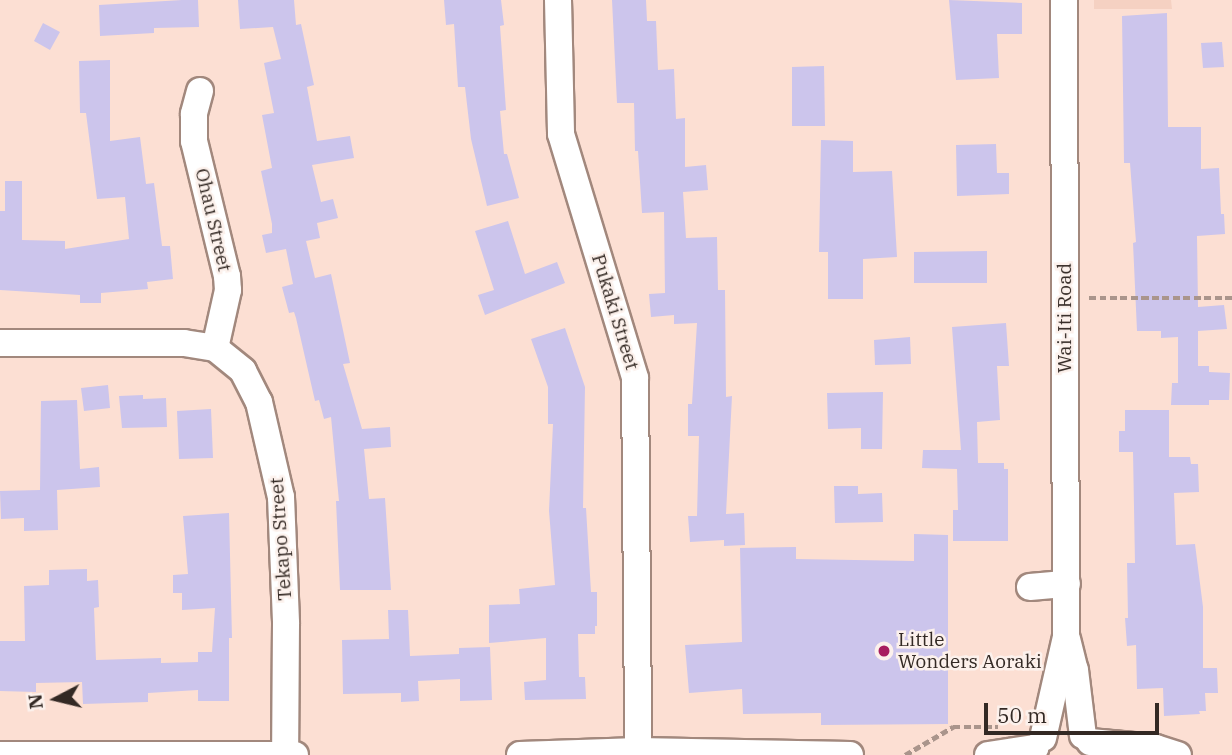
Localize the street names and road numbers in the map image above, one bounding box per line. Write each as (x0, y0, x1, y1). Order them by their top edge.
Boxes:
street label: Ohau Street (190, 166, 236, 274)
street label: Pukaki Street (587, 251, 643, 373)
street label: Wai-Iti Road (1054, 263, 1076, 373)
street label: Tekapo Street (265, 477, 297, 601)

